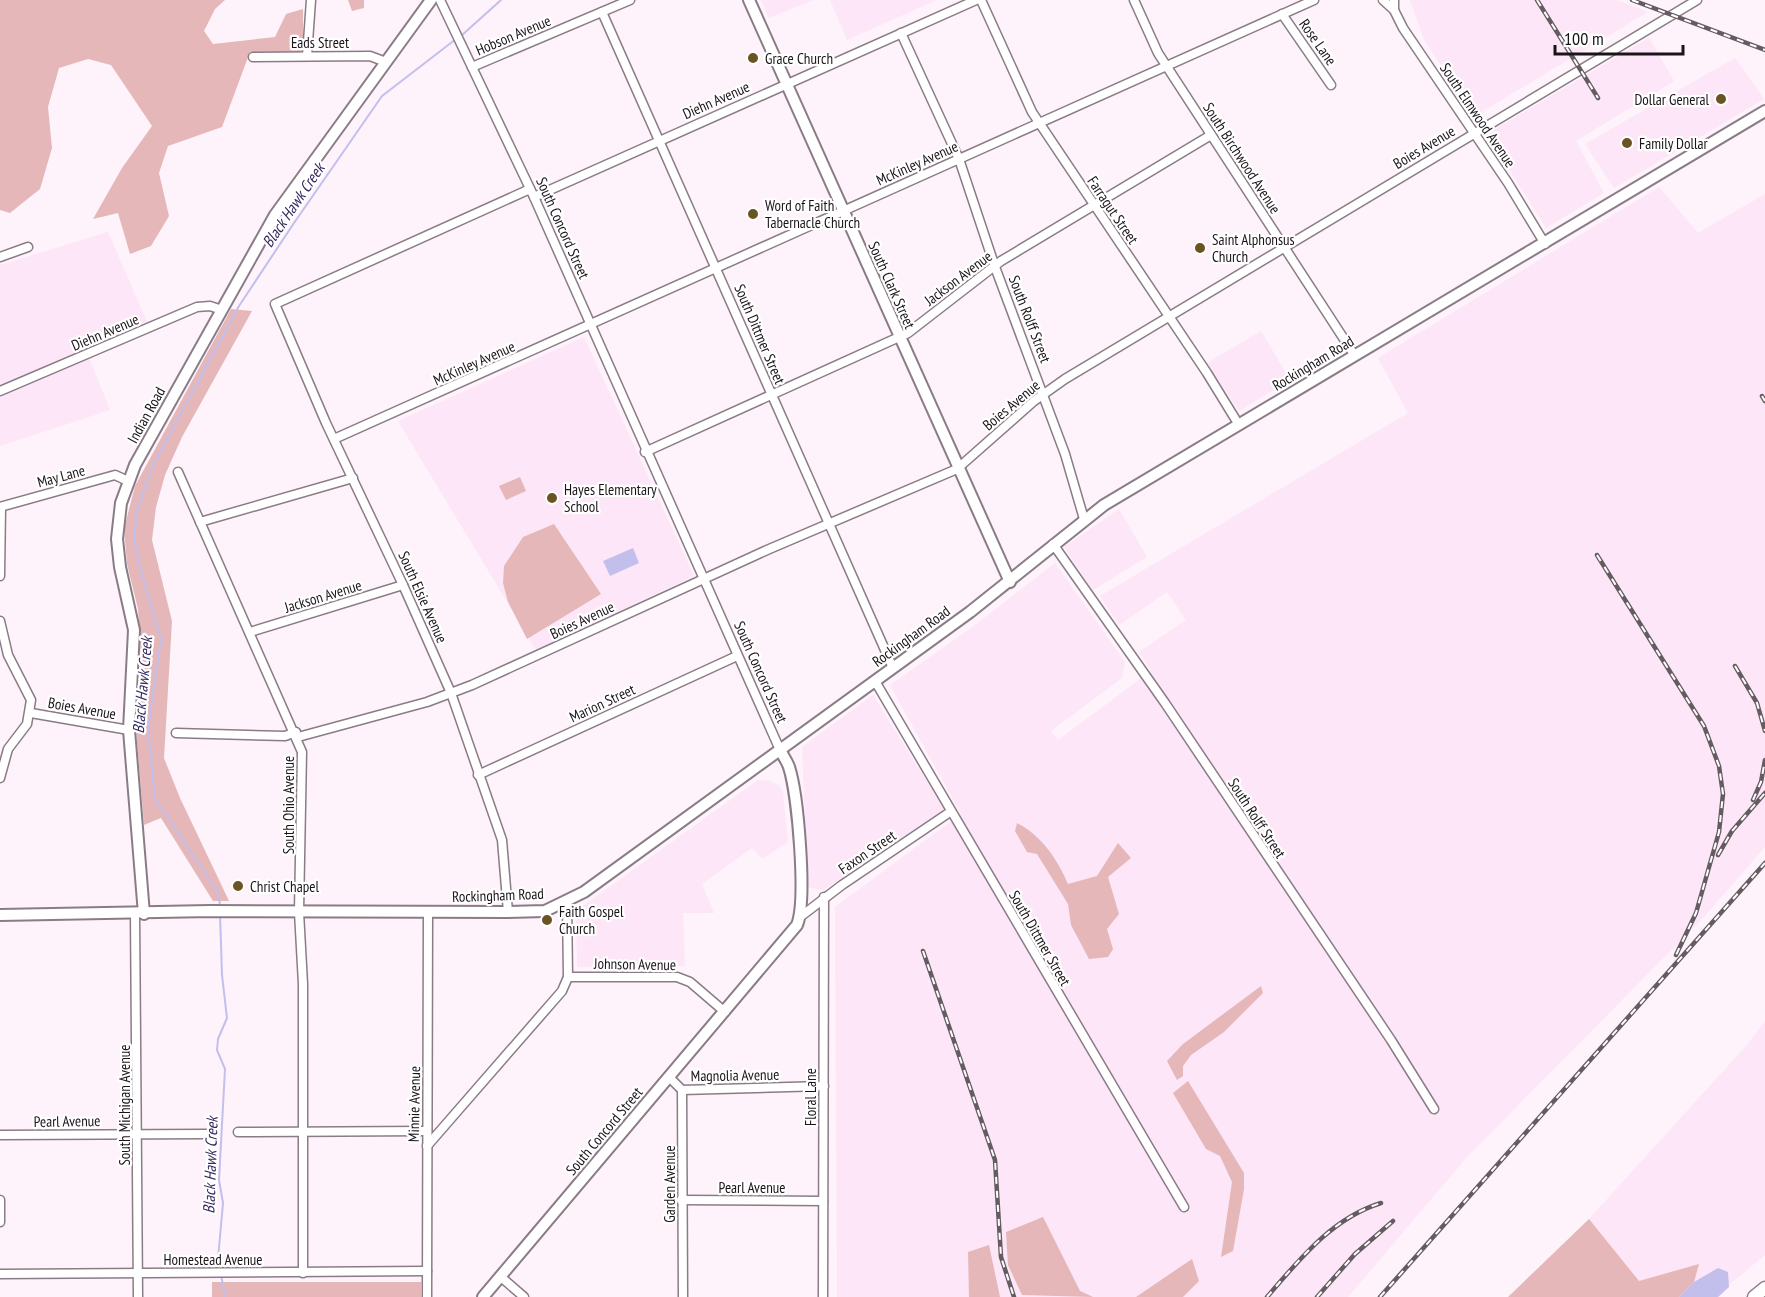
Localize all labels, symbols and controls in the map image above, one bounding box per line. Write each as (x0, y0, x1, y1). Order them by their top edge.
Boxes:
street label: Hobson Avenue (473, 11, 553, 59)
street label: Rose Lane (1295, 15, 1341, 69)
scale bar (1555, 18, 1682, 56)
text: 100 m (1564, 27, 1604, 50)
street label: Eads Street (291, 33, 349, 52)
place label: Grace Church (765, 49, 833, 68)
marker: Grace Church (746, 51, 760, 65)
street label: South Elmwood Avenue (1436, 59, 1520, 171)
street label: Diehn Avenue (680, 77, 752, 123)
place label: Dollar General (1634, 90, 1709, 109)
marker: Dollar General (1714, 92, 1728, 106)
street label: South Birchwood Avenue (1199, 99, 1285, 217)
street label: Boies Avenue (1390, 121, 1458, 173)
place label: Family Dollar (1639, 134, 1708, 153)
marker: Family Dollar (1620, 136, 1634, 150)
street label: McKinley Avenue (873, 137, 961, 189)
water label: Black Hawk Creek (258, 158, 329, 251)
street label: Farragut Street (1083, 172, 1143, 248)
street label: South Concord Street (532, 174, 594, 282)
place label: Word of Faith Tabernacle Church (765, 196, 860, 232)
marker: Word of Faith Tabernacle Church (746, 207, 760, 221)
place label: Saint Alphonsus Church (1212, 230, 1295, 266)
street label: South Clark Street (864, 238, 920, 332)
marker: Saint Alphonsus Church (1193, 241, 1207, 255)
street label: Jackson Avenue (920, 246, 996, 310)
street label: South Rolff Street (1005, 273, 1055, 365)
street label: South Dittmer Street (730, 281, 790, 387)
street label: Diehn Avenue (69, 309, 141, 355)
street label: Rockingham Road (1269, 331, 1357, 395)
street label: McKinley Avenue (430, 337, 518, 389)
street label: Boies Avenue (979, 376, 1043, 434)
street label: Indian Road (123, 384, 169, 446)
street label: May Lane (35, 461, 87, 491)
place label: Hayes Elementary School (564, 480, 657, 516)
marker: Hayes Elementary School (545, 491, 559, 505)
street label: South Elsie Avenue (394, 548, 452, 646)
street label: Jackson Avenue (281, 575, 364, 617)
street label: Boies Avenue (547, 597, 617, 643)
street label: Rockingham Road (868, 601, 954, 671)
street label: South Concord Street (730, 618, 792, 726)
water label: Black Hawk Creek (128, 634, 156, 734)
street label: Marion Street (566, 680, 638, 726)
street label: Boies Avenue (46, 693, 118, 723)
street label: South Ohio Avenue (279, 756, 298, 854)
street label: South Rolff Street (1224, 774, 1290, 862)
street label: Faxon Street (835, 826, 899, 878)
place label: Christ Chapel (250, 877, 319, 896)
marker: Christ Chapel (231, 879, 245, 893)
street label: Rockingham Road (452, 884, 544, 906)
street label: South Dittmer Street (1005, 887, 1075, 989)
place label: Faith Gospel Church (559, 902, 624, 938)
marker: Faith Gospel Church (540, 913, 554, 927)
street label: Johnson Avenue (593, 954, 676, 974)
street label: South Michigan Avenue (115, 1044, 134, 1166)
street label: Magnolia Avenue (691, 1065, 779, 1085)
street label: Minnie Avenue (404, 1066, 424, 1142)
street label: Floral Lane (801, 1068, 820, 1126)
street label: South Concord Street (562, 1083, 646, 1179)
street label: Pearl Avenue (33, 1111, 101, 1131)
water label: Black Hawk Creek (198, 1114, 222, 1214)
street label: Garden Avenue (660, 1145, 679, 1223)
street label: Pearl Avenue (719, 1178, 785, 1197)
street label: Homestead Avenue (164, 1250, 262, 1269)

